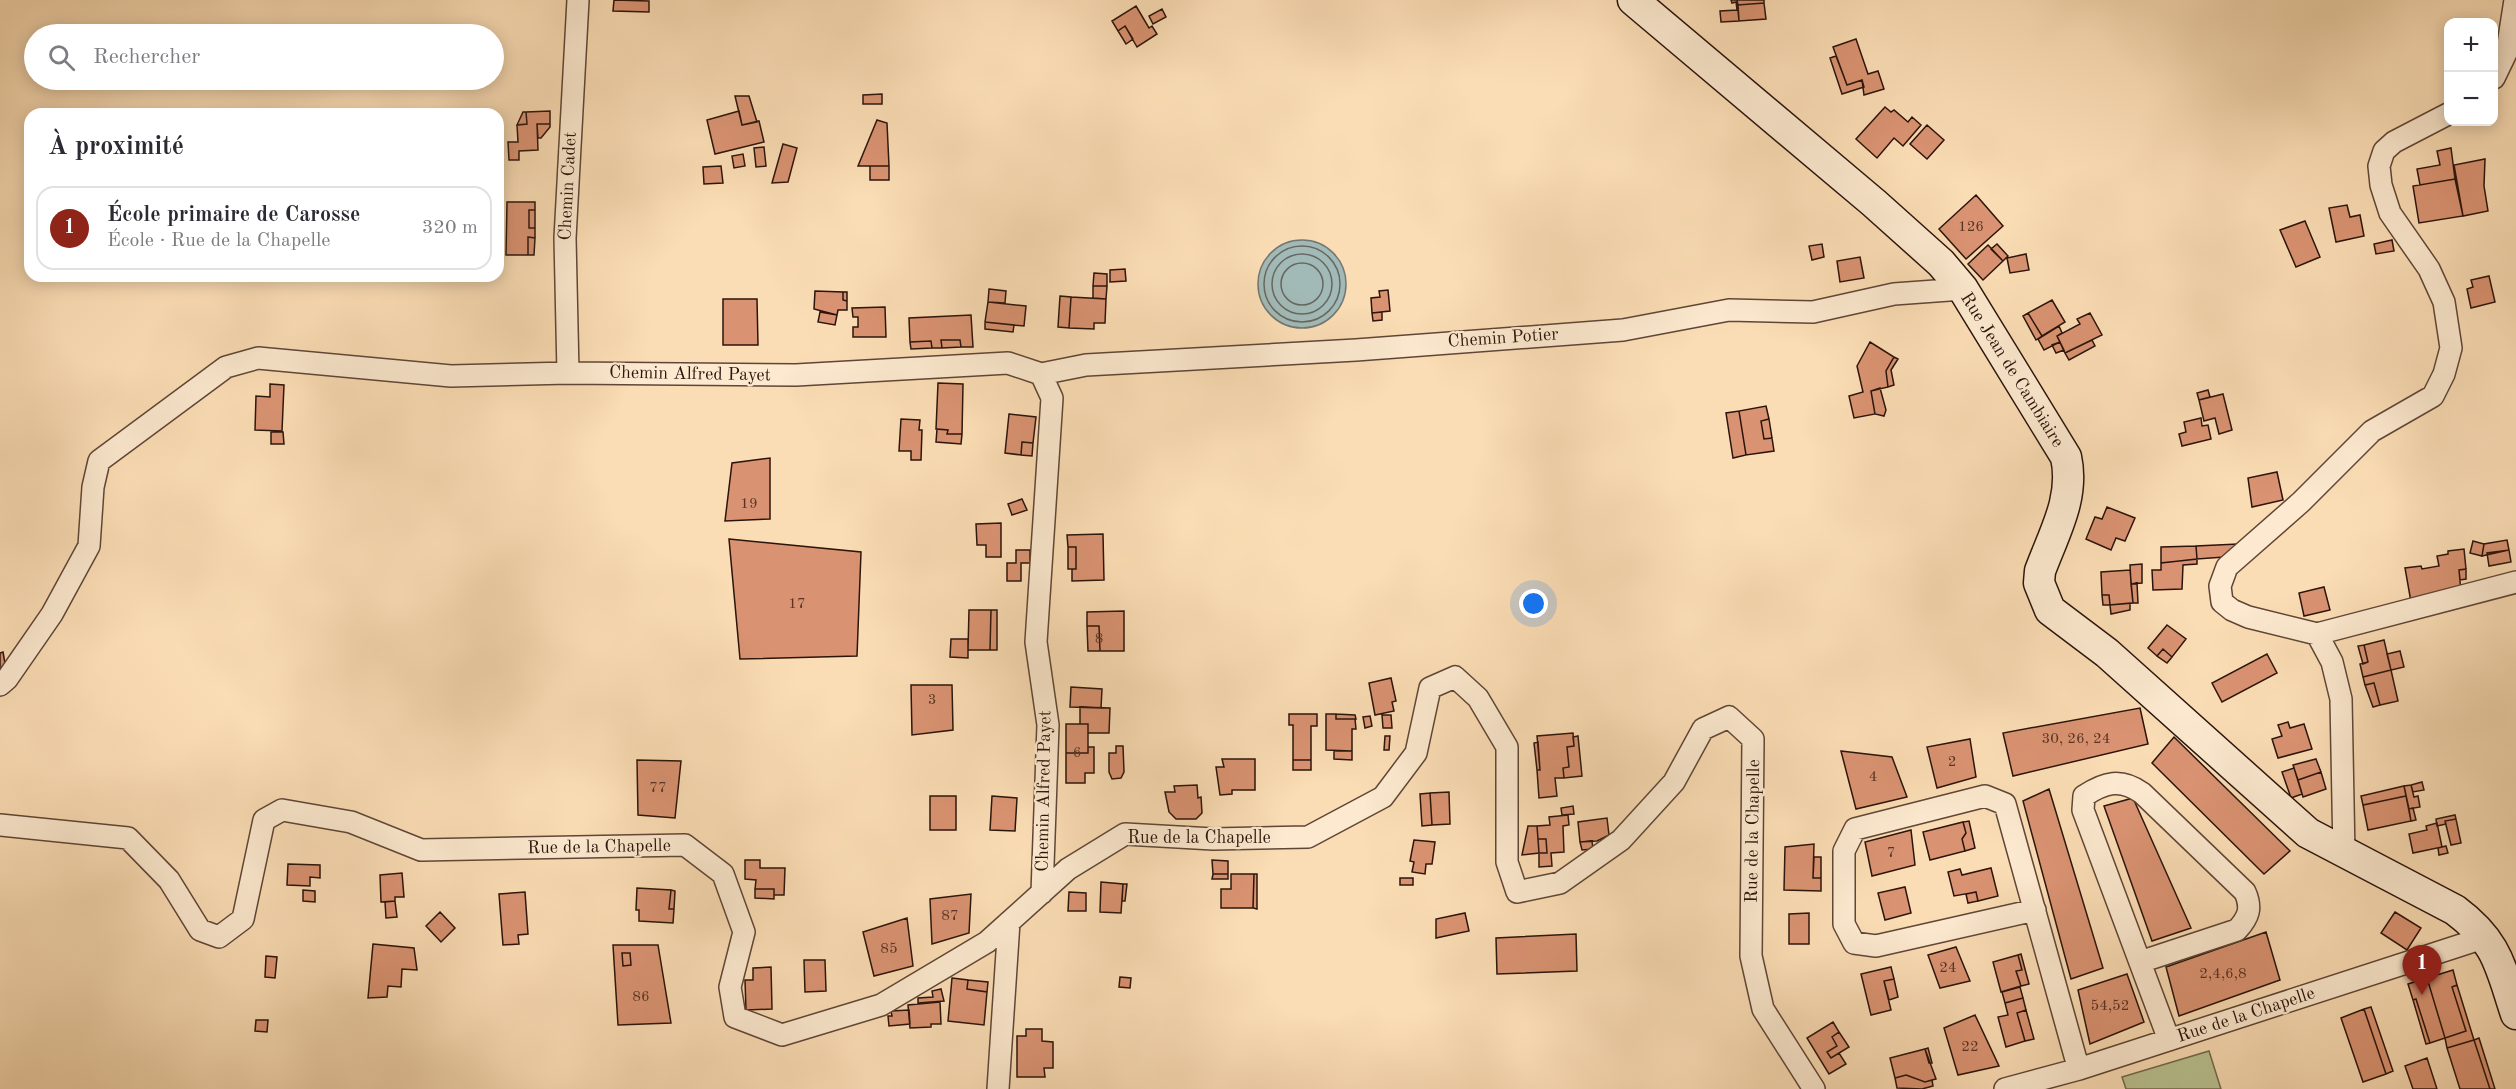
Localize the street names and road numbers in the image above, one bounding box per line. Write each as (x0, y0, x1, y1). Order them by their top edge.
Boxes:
street label: Chemin Cadet (556, 131, 580, 241)
street label: Rue Jean de Cambiaire (1957, 289, 2067, 451)
street label: Chemin Potier (1447, 325, 1560, 351)
street label: Chemin Alfred Payet (609, 364, 771, 384)
street label: Chemin Alfred Payet (1034, 710, 1054, 872)
street label: Rue de la Chapelle (1743, 759, 1763, 903)
street label: Rue de la Chapelle (1127, 829, 1271, 847)
street label: Rue de la Chapelle (527, 837, 671, 857)
street label: Rue de la Chapelle (2175, 984, 2317, 1046)

